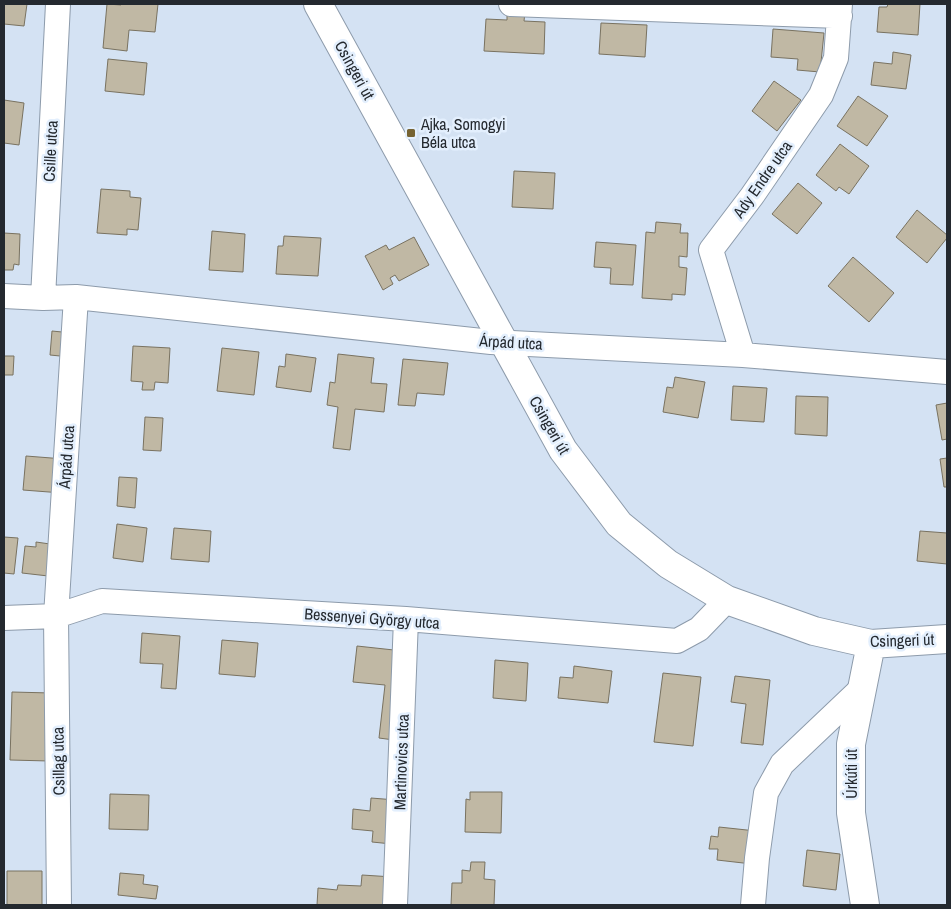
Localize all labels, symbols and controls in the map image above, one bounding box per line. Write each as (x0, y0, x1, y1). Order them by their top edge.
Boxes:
street label: Csingeri út (330, 37, 380, 104)
place label: Ajka, Somogyi Béla utca (420, 113, 506, 153)
street label: Csille utca (37, 119, 63, 182)
marker: Ajka, Somogyi Béla utca (405, 127, 417, 139)
street label: Ady Endre utca (727, 135, 797, 223)
street label: Árpád utca (478, 329, 544, 355)
street label: Csingeri út (524, 392, 576, 459)
street label: Árpád utca (53, 424, 79, 490)
street label: Bessenyei György utca (304, 602, 441, 634)
street label: Csingeri út (870, 628, 935, 652)
street label: Martinovics utca (388, 713, 414, 810)
street label: Csillag utca (46, 726, 70, 795)
street label: Úrkúti út (840, 749, 862, 799)

